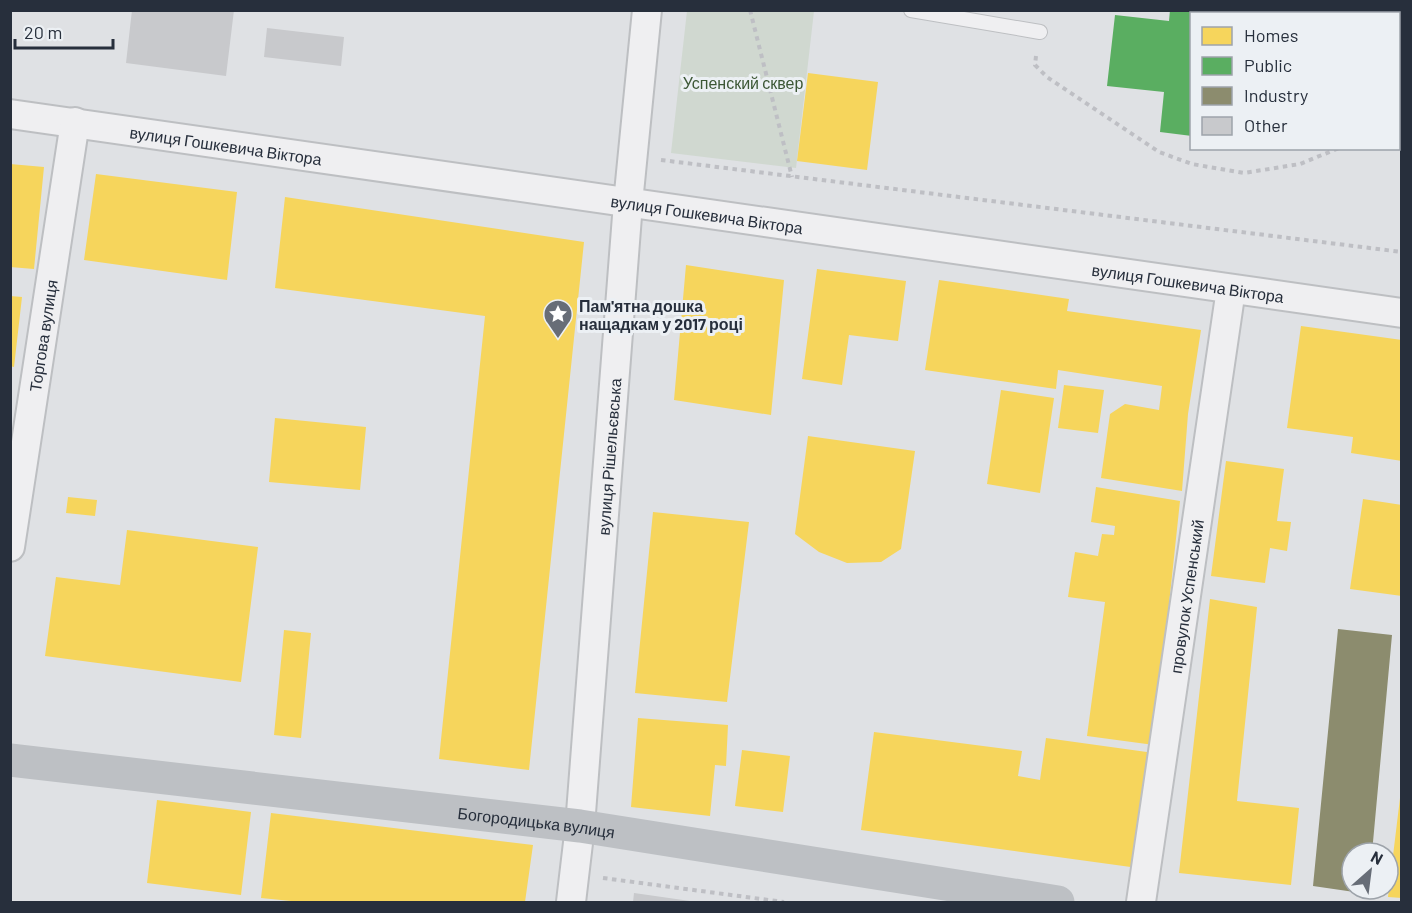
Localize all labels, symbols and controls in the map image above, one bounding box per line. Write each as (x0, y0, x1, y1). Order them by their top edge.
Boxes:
scale bar (15, 12, 112, 50)
legend (1190, 12, 1400, 150)
text: 20 m (24, 21, 62, 43)
text: Homes (1244, 24, 1298, 46)
text: Public (1244, 54, 1292, 76)
park label: Успенский сквер (683, 73, 803, 92)
text: Industry (1244, 84, 1308, 106)
text: Other (1244, 114, 1288, 136)
street label: вулиця Гошкевича Віктора (129, 122, 323, 168)
street label: вулиця Гошкевича Віктора (610, 191, 804, 237)
street label: вулиця Гошкевича Віктора (1091, 259, 1285, 306)
street label: Торгова вулиця (24, 278, 60, 393)
place label: Пам'ятна дошка нащадкам у 2017 році (579, 296, 743, 333)
place icon: Пам'ятна дошка нащадкам у 2017 році (542, 298, 574, 340)
street label: вулиця Рішельєвська (593, 377, 624, 536)
street label: провулок Успенський (1165, 518, 1207, 675)
street label: Богородицька вулиця (457, 802, 616, 841)
north arrow (1340, 841, 1400, 901)
text: N (1368, 846, 1386, 868)

